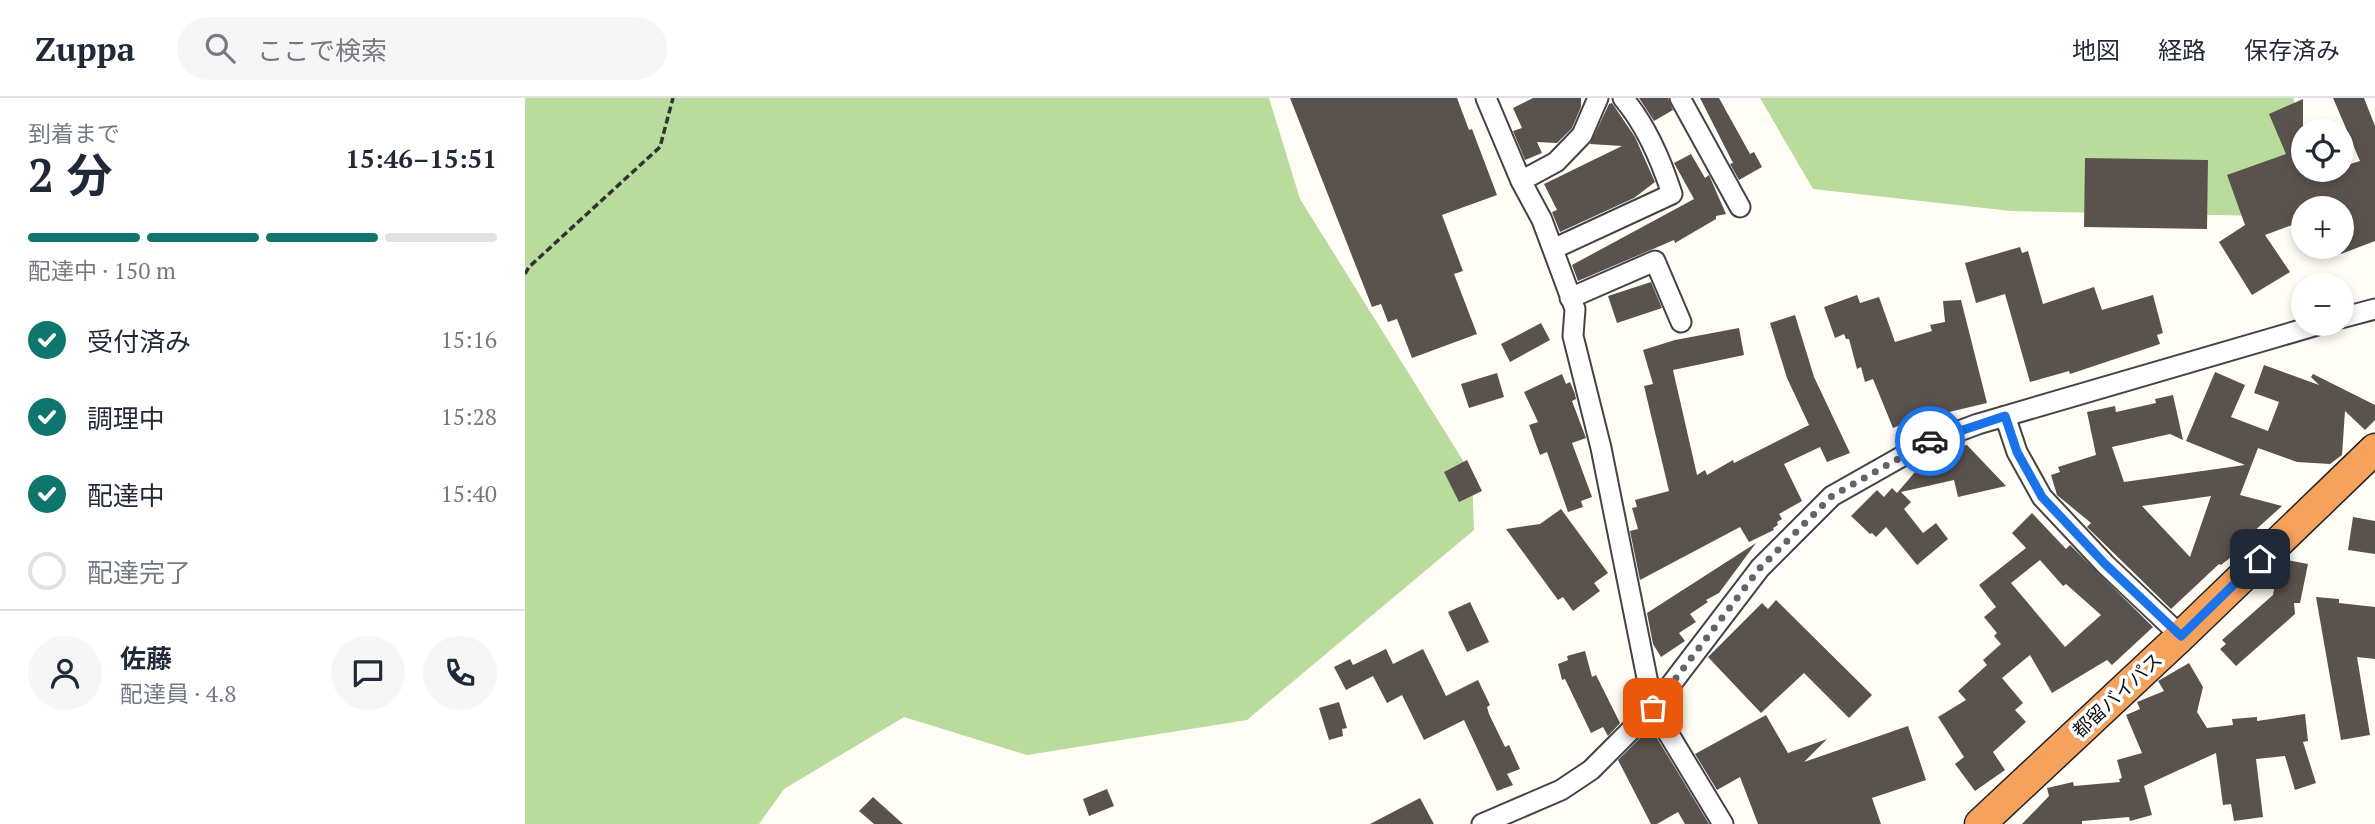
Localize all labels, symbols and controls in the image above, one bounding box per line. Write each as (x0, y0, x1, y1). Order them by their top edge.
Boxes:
search box (177, 17, 667, 80)
text: Zuppa (35, 27, 135, 70)
icon: search (201, 29, 239, 67)
text: ここで検索 (257, 33, 387, 67)
text: 地図 (2072, 34, 2120, 66)
text: 経路 (2158, 34, 2206, 66)
text: 保存済み (2244, 34, 2340, 66)
text: 到着まで (28, 118, 120, 149)
map controls (2291, 119, 2354, 336)
button: locate (2291, 119, 2354, 182)
text: 15:46–15:51 (345, 141, 497, 175)
text: 2 分 (28, 144, 112, 205)
button: + (2291, 196, 2354, 259)
text: 配達中 · 150 m (28, 255, 176, 286)
button: − (2291, 273, 2354, 336)
icon: check (28, 321, 66, 359)
text: 受付済み (87, 324, 191, 358)
text: 15:16 (440, 324, 497, 355)
icon: check (28, 398, 66, 436)
text: 調理中 (87, 401, 165, 435)
text: 15:28 (440, 401, 497, 432)
courier (1895, 406, 1965, 476)
icon: car (1911, 422, 1949, 460)
icon: check (28, 475, 66, 513)
text: 配達中 (87, 478, 165, 512)
text: 15:40 (440, 478, 497, 509)
pin (2230, 529, 2290, 589)
icon: home (2241, 540, 2279, 578)
text: 配達完了 (87, 555, 191, 589)
button: person (28, 636, 102, 710)
button: chat (331, 636, 405, 710)
button: phone (423, 636, 497, 710)
text: 佐藤 (120, 641, 172, 675)
street label: 都留バイパス (2067, 647, 2167, 743)
text: 配達員 · 4.8 (120, 678, 237, 709)
pin (1623, 678, 1683, 738)
icon: bag (1634, 689, 1672, 727)

